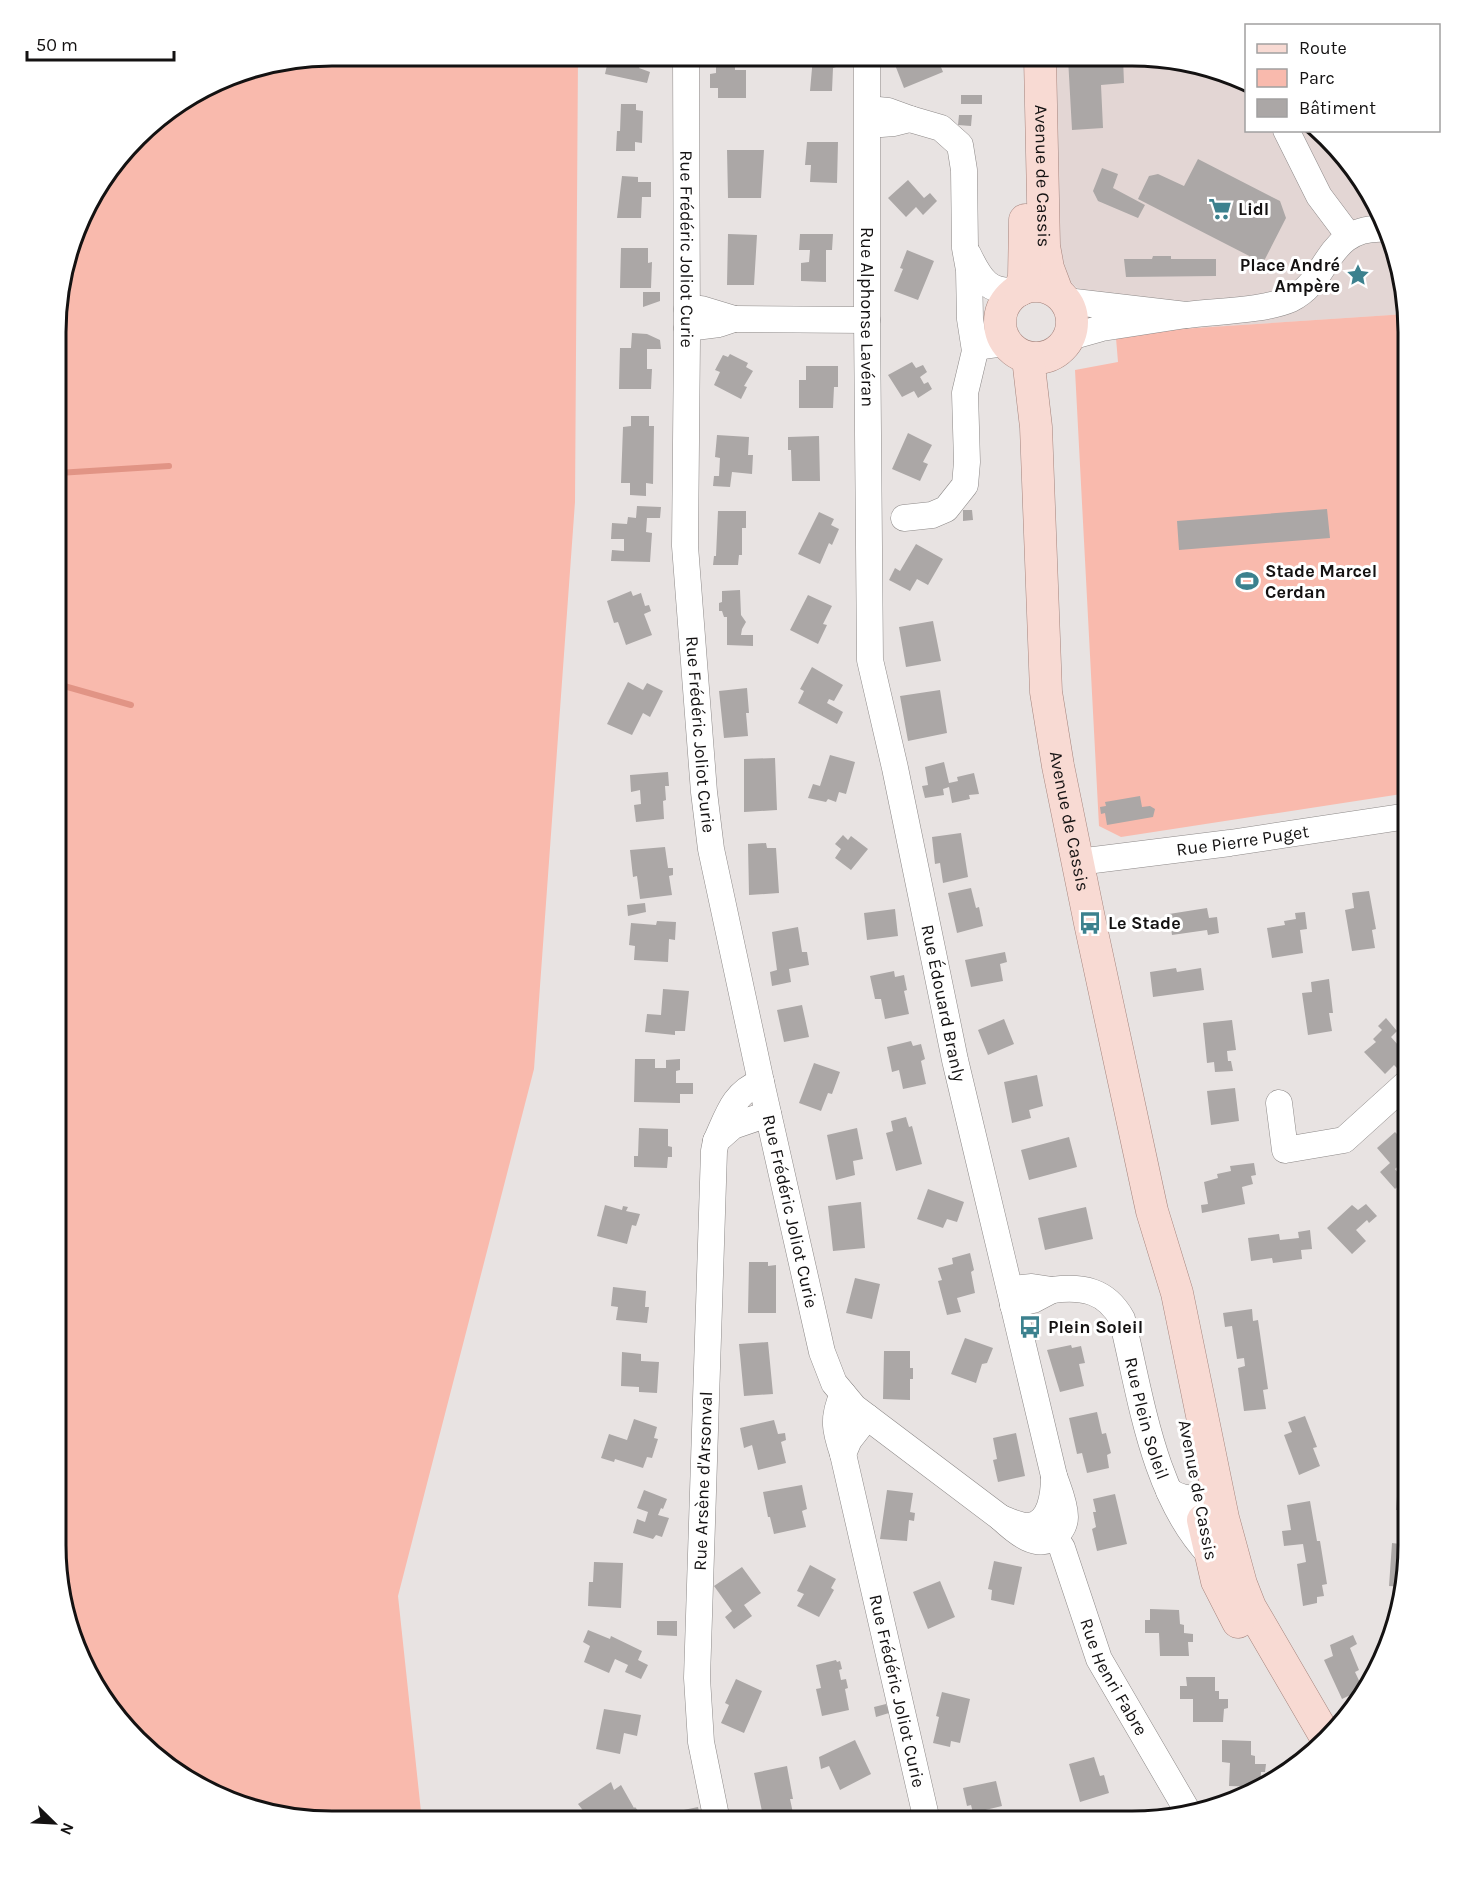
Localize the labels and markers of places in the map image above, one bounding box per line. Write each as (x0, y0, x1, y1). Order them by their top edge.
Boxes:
supermarket icon: Lidl (1207, 196, 1233, 222)
place label: Lidl (1238, 198, 1269, 220)
place label: Place André Ampère (1240, 254, 1340, 297)
place icon: Place André Ampère (1345, 262, 1371, 288)
place label: Stade Marcel Cerdan (1265, 560, 1377, 603)
sports icon: Stade Marcel Cerdan (1234, 568, 1260, 594)
bus stop icon: Le Stade (1077, 910, 1103, 936)
place label: Le Stade (1108, 912, 1181, 934)
bus stop icon: Plein Soleil (1017, 1314, 1043, 1340)
place label: Plein Soleil (1048, 1316, 1143, 1338)

